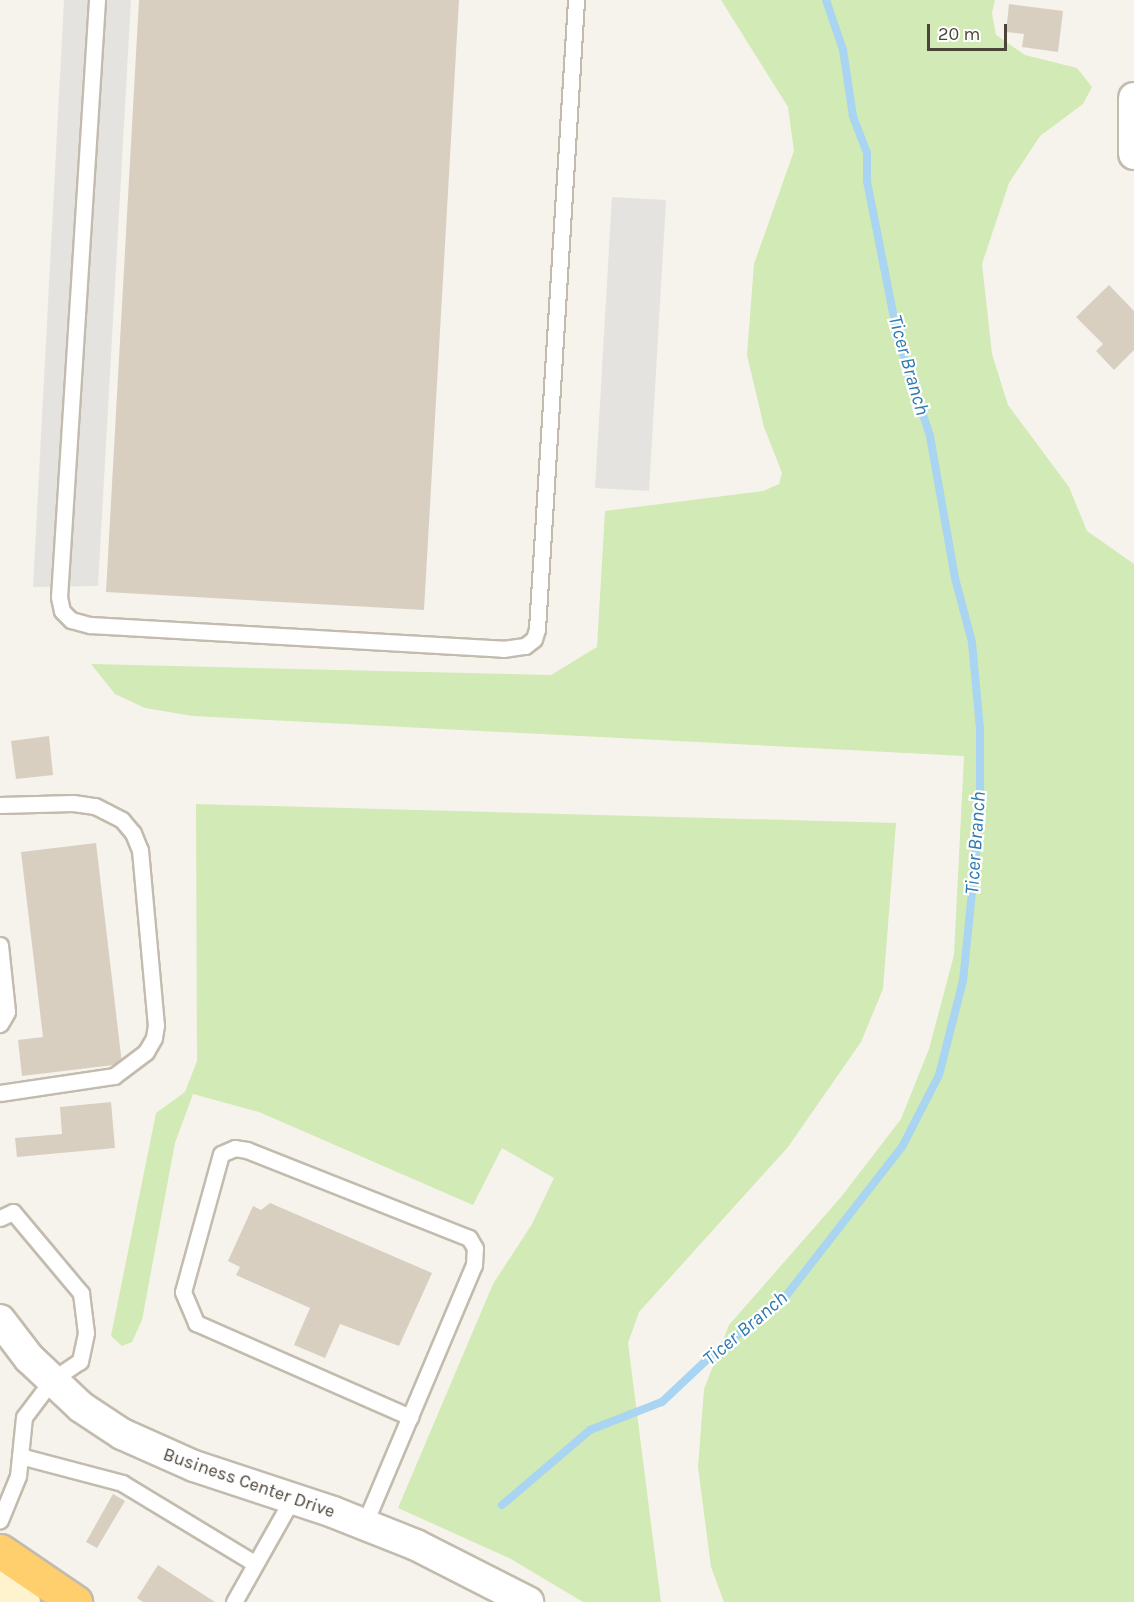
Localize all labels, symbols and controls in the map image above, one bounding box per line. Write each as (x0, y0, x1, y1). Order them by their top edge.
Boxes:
scale bar (930, 12, 1010, 50)
text: 20 m (938, 23, 980, 45)
water label: Ticer Branch (883, 312, 935, 418)
water label: Ticer Branch (959, 791, 991, 895)
water label: Ticer Branch (698, 1286, 792, 1370)
street label: Business Center Drive (160, 1443, 338, 1523)

